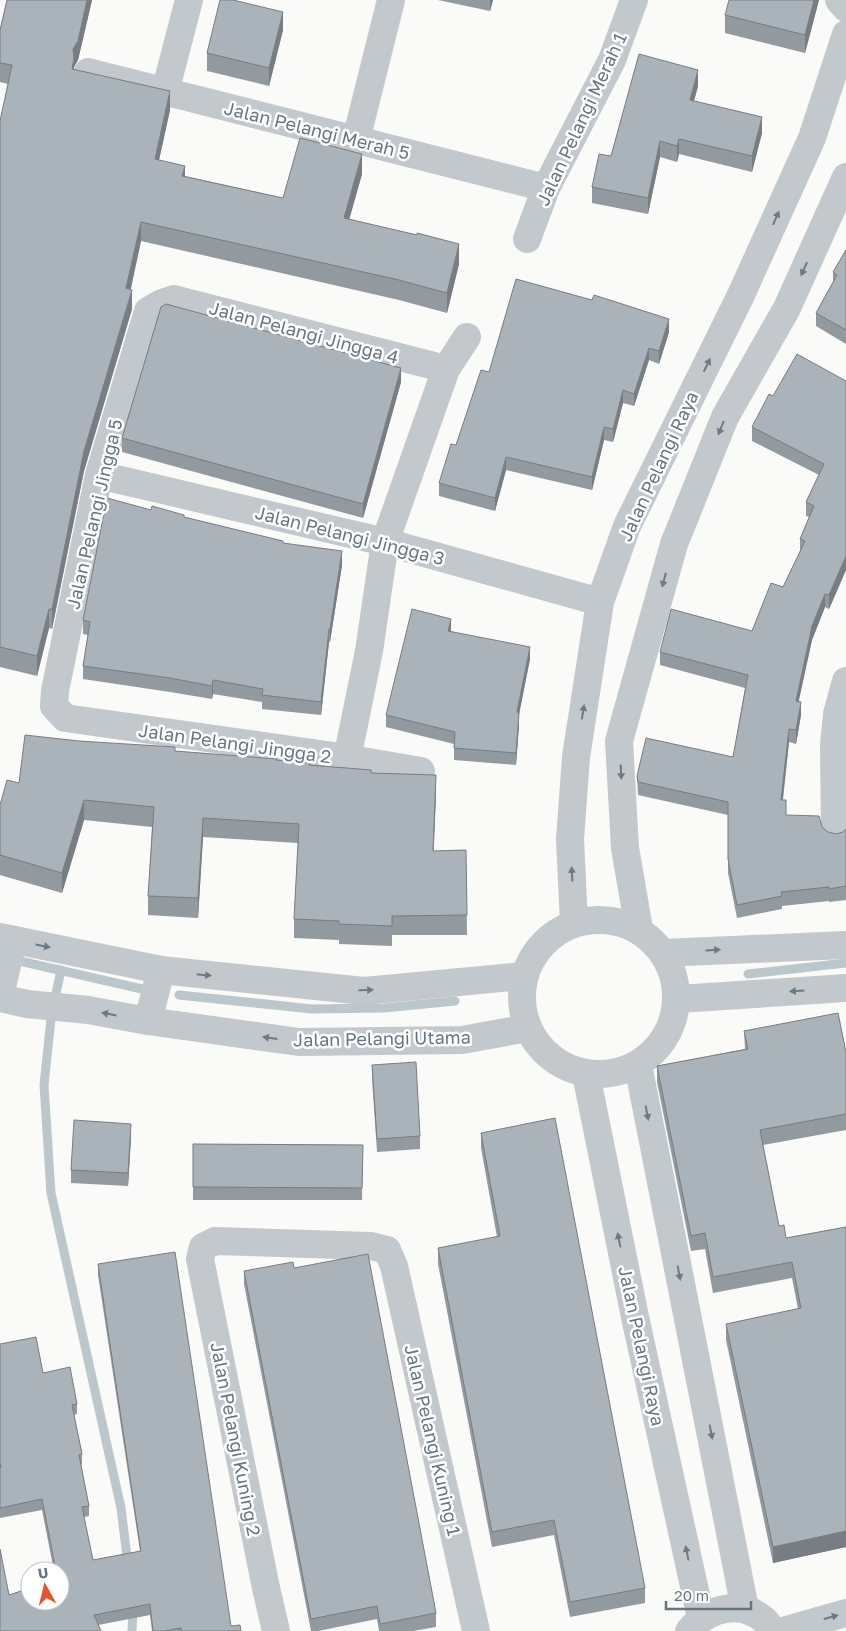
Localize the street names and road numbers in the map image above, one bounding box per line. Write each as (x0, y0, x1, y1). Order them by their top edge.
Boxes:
street label: Jalan Pelangi Merah 1 (531, 29, 631, 209)
street label: Jalan Pelangi Merah 5 (222, 96, 412, 164)
street label: Jalan Pelangi Jingga 4 (207, 296, 401, 368)
street label: Jalan Pelangi Raya (614, 388, 702, 544)
street label: Jalan Pelangi Jingga 5 (61, 417, 127, 611)
street label: Jalan Pelangi Jingga 3 (253, 501, 447, 569)
street label: Jalan Pelangi Jingga 2 (137, 719, 333, 767)
street label: Jalan Pelangi Utama (293, 1025, 471, 1051)
street label: Jalan Pelangi Raya (614, 1264, 670, 1428)
street label: Jalan Pelangi Kuning 2 (206, 1340, 266, 1538)
street label: Jalan Pelangi Kuning 1 (400, 1342, 466, 1538)

